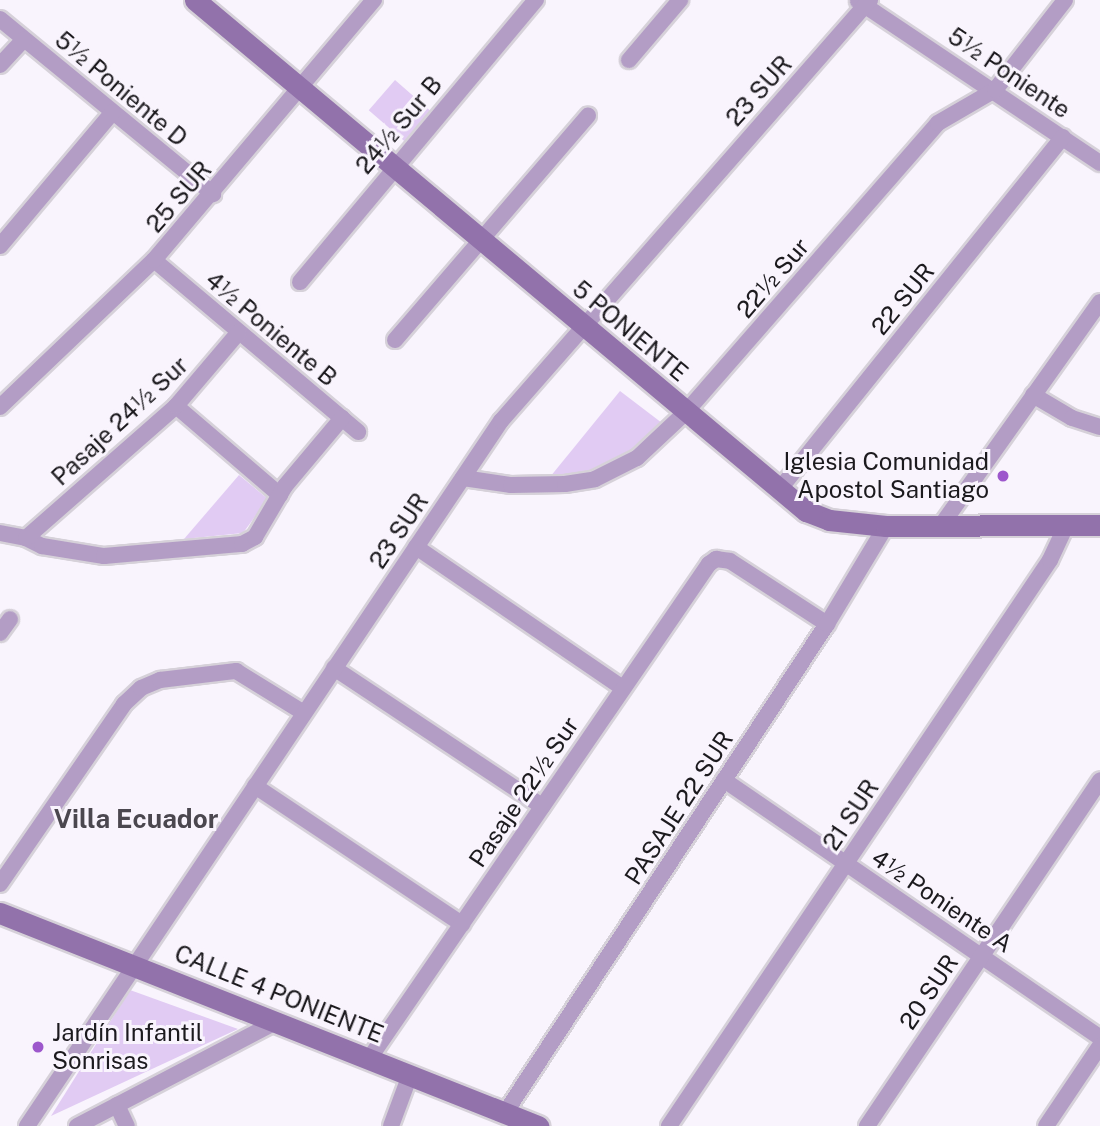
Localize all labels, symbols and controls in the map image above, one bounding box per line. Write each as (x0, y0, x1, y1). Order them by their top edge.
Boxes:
street label: 5½ Poniente (942, 22, 1076, 124)
street label: 5½ Poniente D (49, 25, 193, 153)
street label: 23 SUR (720, 50, 798, 132)
street label: 24½ Sur B (350, 70, 448, 180)
street label: 25 SUR (140, 156, 218, 238)
street label: 22½ Sur (731, 232, 815, 324)
street label: 22 SUR (866, 257, 940, 341)
street label: 4½ Poniente B (199, 266, 343, 392)
street label: 5 PONIENTE (567, 275, 693, 387)
street label: Pasaje 24½ Sur (46, 350, 194, 492)
place label: Iglesia Comunidad Apostol Santiago (783, 448, 989, 504)
marker: Iglesia Comunidad Apostol Santiago (995, 468, 1011, 484)
street label: 23 SUR (363, 488, 435, 574)
street label: Pasaje 22½ Sur (463, 711, 585, 873)
street label: PASAJE 22 SUR (619, 726, 739, 890)
street label: 21 SUR (817, 774, 885, 856)
district label: Villa Ecuador (54, 803, 218, 835)
street label: 4½ Poniente A (866, 843, 1018, 959)
street label: CALLE 4 PONIENTE (170, 939, 388, 1049)
street label: 20 SUR (894, 949, 964, 1035)
place label: Jardín Infantil Sonrisas (52, 1019, 203, 1075)
marker: Jardín Infantil Sonrisas (30, 1039, 46, 1055)

